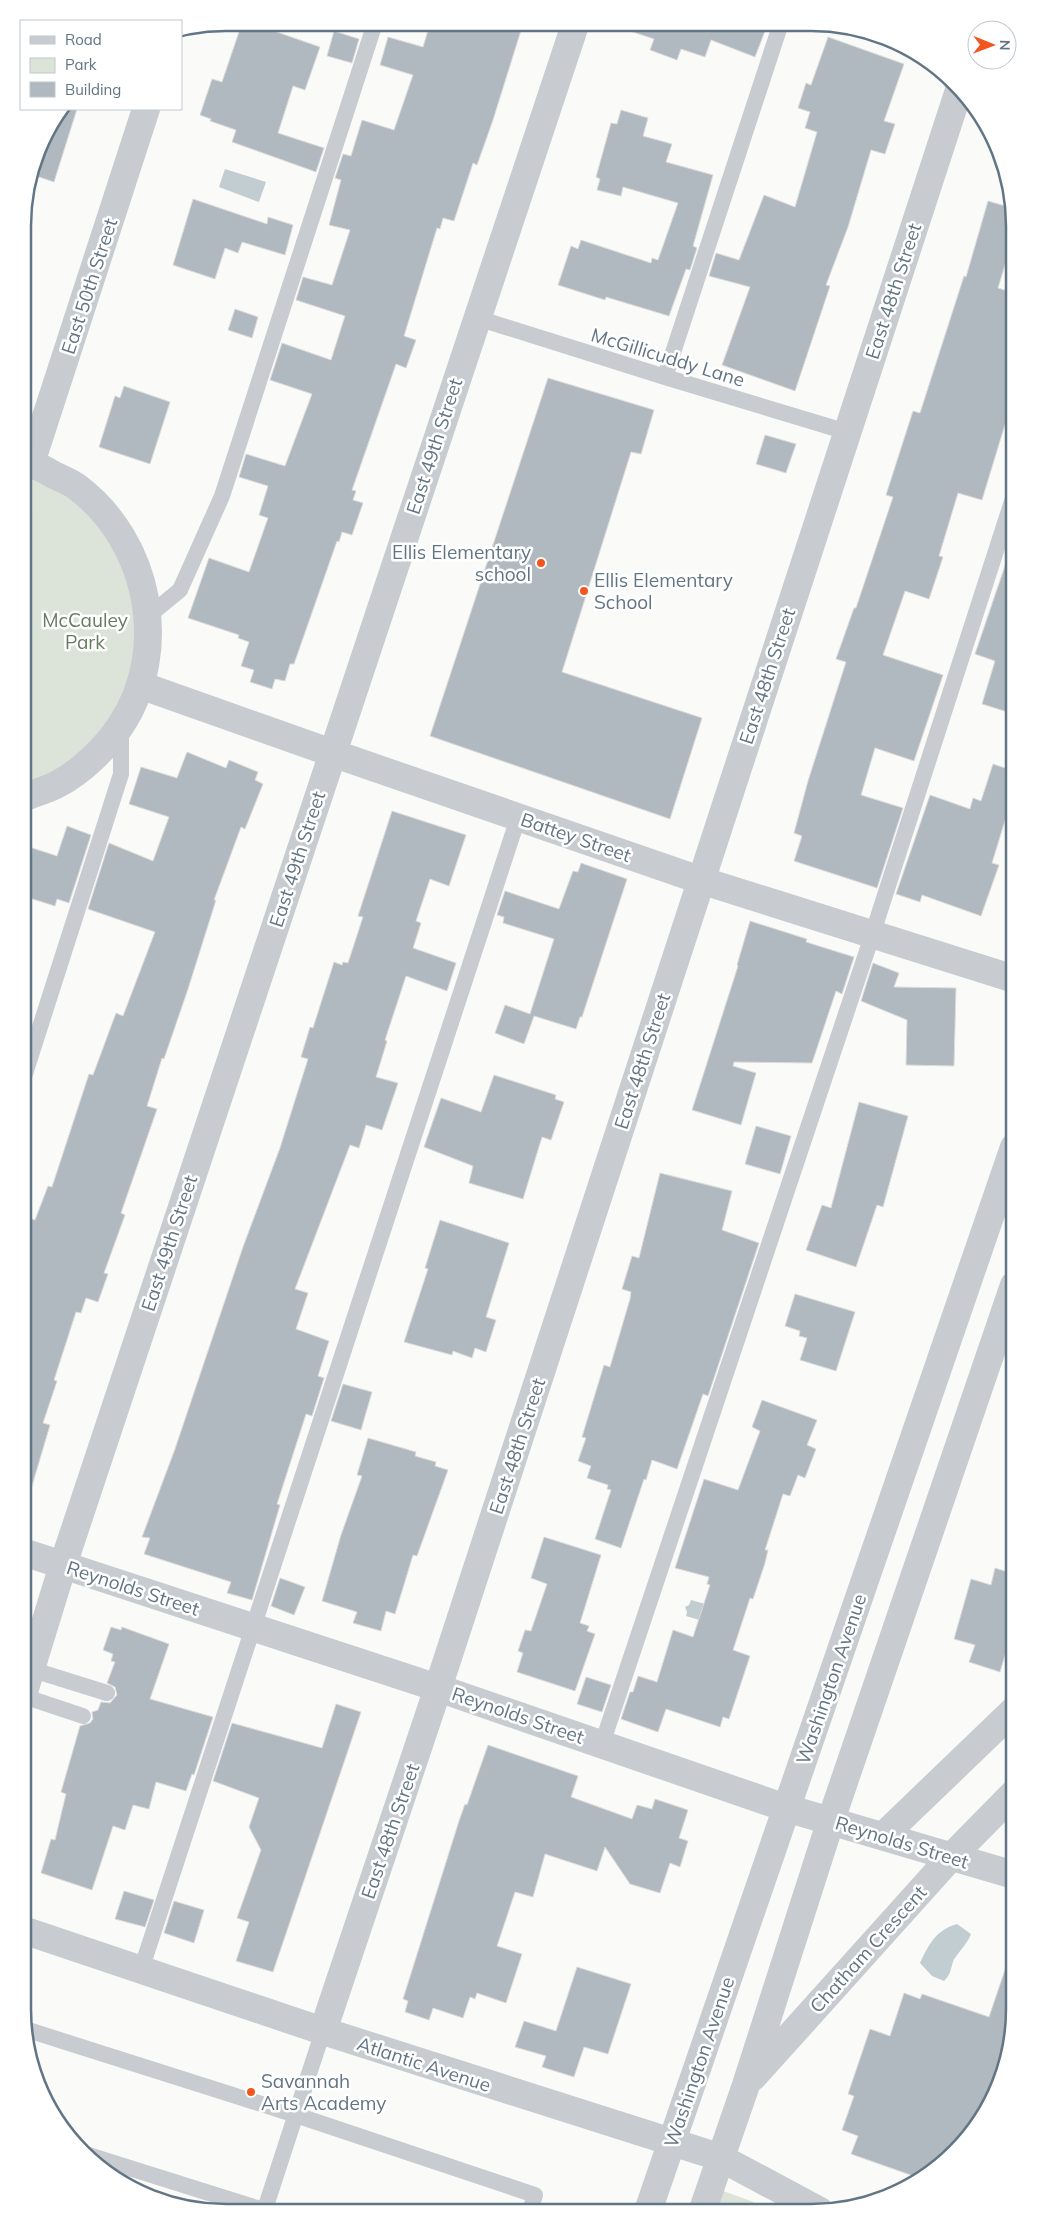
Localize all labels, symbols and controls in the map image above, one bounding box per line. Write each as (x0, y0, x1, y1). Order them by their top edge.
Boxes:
legend (20, 20, 182, 110)
north arrow (967, 20, 1017, 70)
text: Road (65, 30, 102, 49)
text: N (996, 40, 1014, 51)
text: Park (65, 55, 97, 74)
text: Building (65, 80, 121, 99)
street label: East 50th Street (56, 215, 122, 357)
street label: East 48th Street (860, 220, 926, 362)
street label: McGillicuddy Lane (588, 322, 748, 392)
street label: East 49th Street (401, 375, 467, 517)
place label: Ellis Elementary school (392, 540, 531, 586)
marker: Ellis Elementary school (535, 557, 547, 569)
place label: Ellis Elementary School (594, 568, 733, 614)
marker: Ellis Elementary School (578, 585, 590, 597)
street label: East 48th Street (734, 605, 800, 747)
park label: McCauley Park (42, 608, 128, 654)
street label: East 49th Street (264, 788, 330, 930)
street label: Battey Street (518, 807, 635, 867)
street label: East 48th Street (609, 990, 675, 1132)
street label: East 49th Street (136, 1172, 202, 1314)
street label: East 48th Street (484, 1375, 550, 1517)
street label: Reynolds Street (64, 1555, 203, 1621)
street label: Washington Avenue (791, 1591, 871, 1767)
street label: Reynolds Street (449, 1681, 588, 1749)
street label: East 48th Street (356, 1760, 424, 1902)
street label: Reynolds Street (832, 1810, 972, 1874)
street label: Chatham Crescent (804, 1880, 932, 2018)
street label: Washington Avenue (659, 1974, 739, 2150)
street label: Atlantic Avenue (354, 2031, 494, 2097)
place label: Savannah Arts Academy (261, 2069, 386, 2115)
marker: Savannah Arts Academy (245, 2086, 257, 2098)

